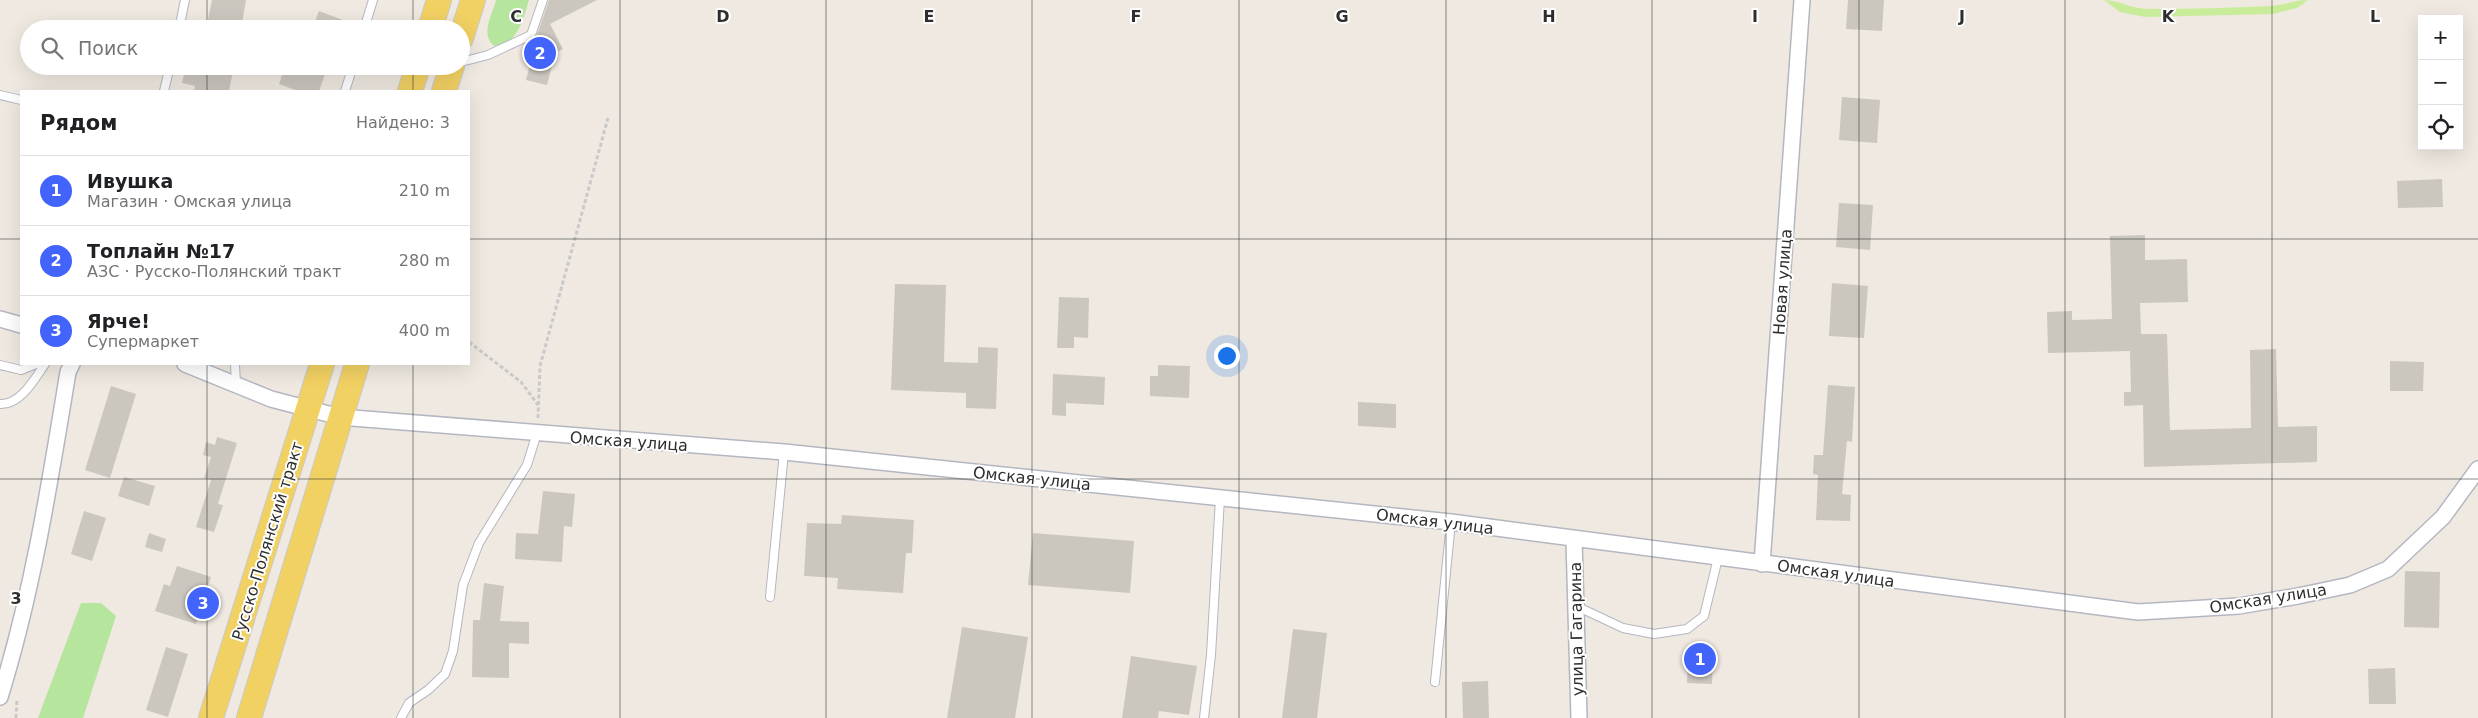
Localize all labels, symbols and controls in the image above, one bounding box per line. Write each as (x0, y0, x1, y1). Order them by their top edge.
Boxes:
text: C (510, 7, 522, 26)
text: D (716, 7, 730, 26)
text: E (924, 7, 934, 26)
text: F (1131, 7, 1141, 26)
text: G (1335, 7, 1349, 26)
text: H (1542, 7, 1556, 26)
text: I (1752, 7, 1758, 26)
text: J (1958, 7, 1965, 26)
text: K (2162, 7, 2175, 26)
text: L (2370, 7, 2380, 26)
map controls (2418, 15, 2463, 150)
button: + (2418, 15, 2463, 60)
search box (20, 20, 470, 75)
icon: search (38, 34, 66, 62)
pin: 2 (524, 34, 556, 72)
text: Поиск (78, 37, 138, 59)
button: − (2418, 60, 2463, 105)
button: locate (2418, 105, 2463, 150)
text: Рядом (40, 111, 117, 135)
text: Найдено: 3 (356, 113, 450, 132)
text: Ивушка (87, 170, 173, 192)
text: 1 (50, 181, 62, 200)
text: 210 m (399, 181, 450, 200)
text: Магазин · Омская улица (87, 192, 292, 211)
street label: Новая улица (1769, 228, 1796, 336)
text: Топлайн №17 (87, 240, 235, 262)
text: 2 (50, 251, 62, 270)
text: 280 m (399, 251, 450, 270)
text: АЗС · Русско-Полянский тракт (87, 262, 341, 281)
text: Ярче! (87, 310, 150, 332)
text: 3 (50, 321, 62, 340)
text: 400 m (399, 321, 450, 340)
text: Супермаркет (87, 332, 199, 351)
your location (1214, 343, 1240, 369)
street label: Омская улица (569, 428, 689, 455)
street label: Русско-Полянский тракт (228, 440, 307, 643)
street label: Омская улица (972, 463, 1092, 494)
street label: Омская улица (1375, 505, 1495, 538)
street label: Омская улица (1776, 556, 1896, 591)
street label: улица Гагарина (1566, 562, 1587, 696)
street label: Омская улица (2208, 580, 2328, 617)
pin: 3 (187, 584, 219, 622)
text: 3 (10, 589, 22, 608)
pin: 1 (1684, 640, 1716, 678)

